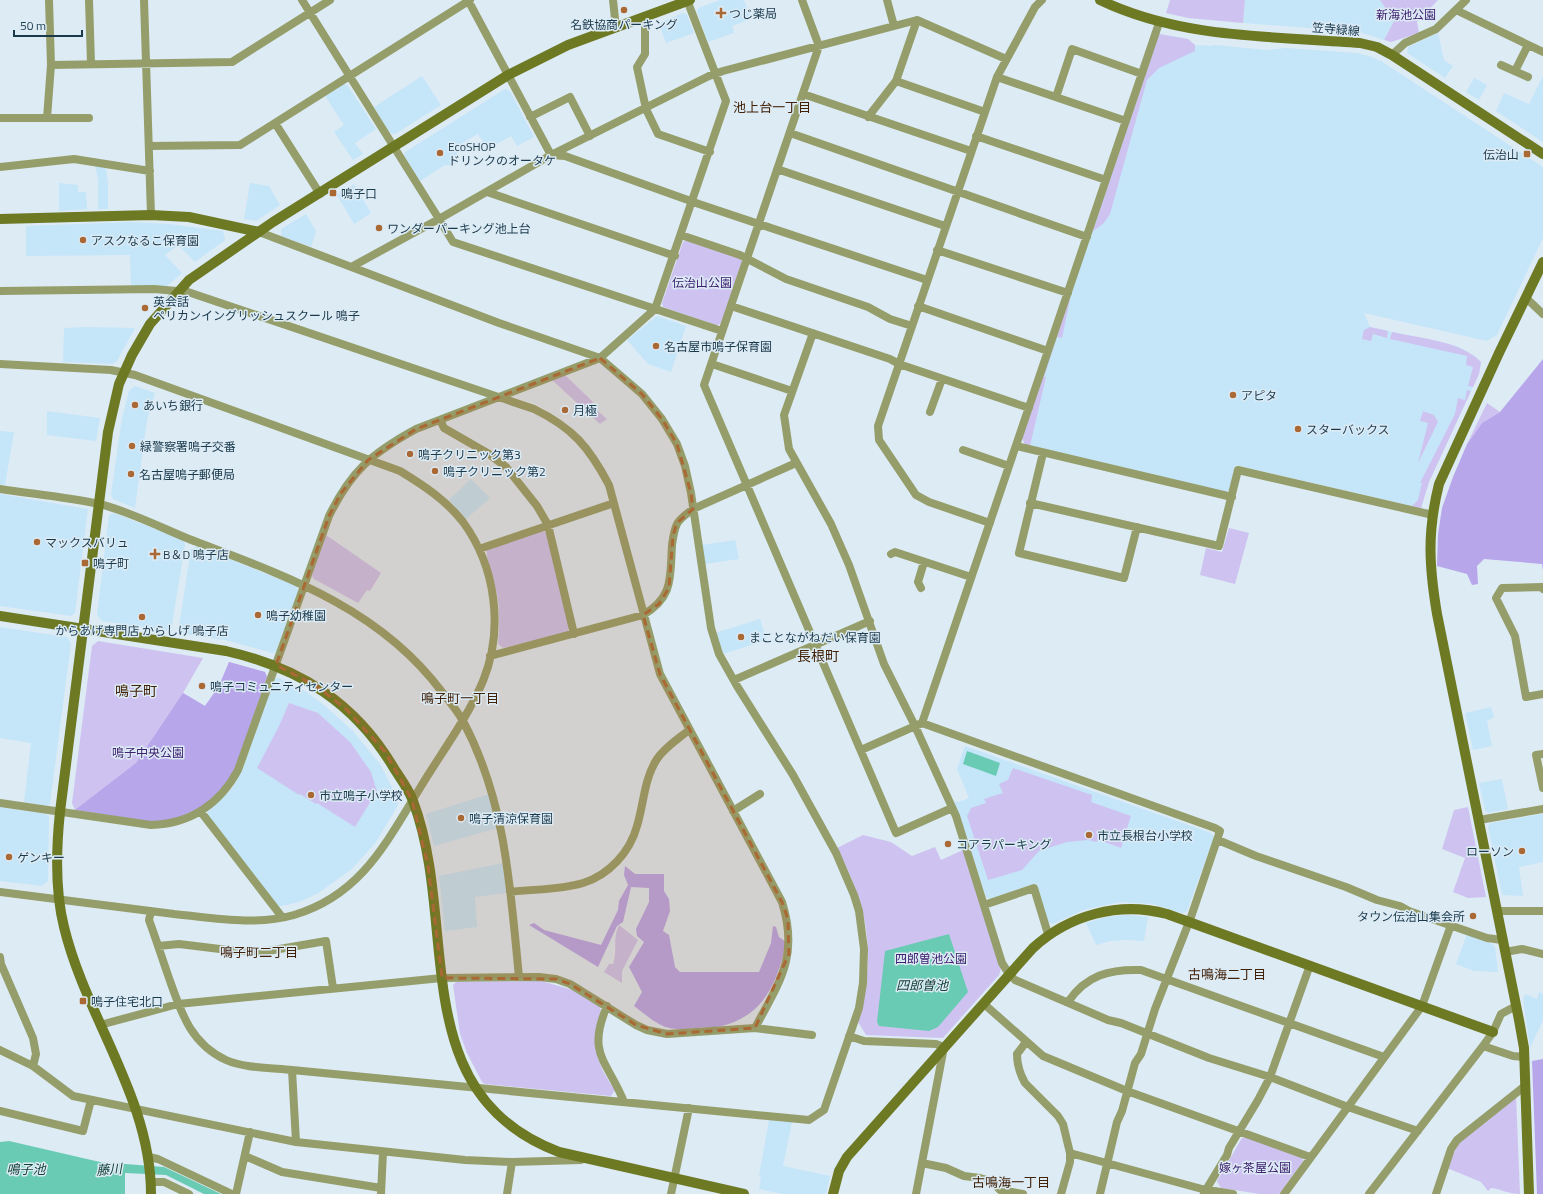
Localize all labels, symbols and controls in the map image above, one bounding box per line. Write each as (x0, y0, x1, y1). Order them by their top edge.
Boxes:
place label: つじ薬局 (729, 4, 777, 23)
marker: 名鉄協商パーキング (619, 5, 629, 15)
park label: 新海池公園 (1376, 5, 1436, 24)
marker: つじ薬局 (716, 8, 726, 18)
scale bar (14, 12, 82, 38)
place label: 名鉄協商パーキング (570, 15, 678, 34)
text: 50 m (20, 16, 46, 35)
street label: 笠寺緑線 (1311, 17, 1361, 41)
district label: 池上台一丁目 (733, 97, 811, 117)
place label: EcoSHOP ドリンクのオータケ (448, 137, 556, 170)
place label: 伝治山 (1483, 145, 1519, 164)
marker: EcoSHOP ドリンクのオータケ (435, 148, 445, 158)
marker: 伝治山 (1522, 149, 1532, 159)
place label: 鳴子口 (341, 184, 377, 203)
marker: 鳴子口 (328, 188, 338, 198)
place label: ワンダーパーキング池上台 (387, 219, 531, 238)
marker: ワンダーパーキング池上台 (374, 223, 384, 233)
place label: アスクなるこ保育園 (91, 231, 199, 250)
marker: アスクなるこ保育園 (78, 235, 88, 245)
park label: 伝治山公園 (672, 273, 732, 292)
place label: 英会話 ペリカンイングリッシュスクール 鳴子 (153, 292, 360, 325)
marker: 英会話 ペリカンイングリッシュスクール 鳴子 (140, 303, 150, 313)
place label: 名古屋市鳴子保育園 (664, 337, 772, 356)
marker: 名古屋市鳴子保育園 (651, 341, 661, 351)
place label: アピタ (1241, 386, 1277, 405)
marker: アピタ (1228, 390, 1238, 400)
place label: あいち銀行 (143, 396, 203, 415)
marker: あいち銀行 (130, 400, 140, 410)
place label: 月極 (573, 401, 597, 420)
marker: 月極 (560, 405, 570, 415)
place label: スターバックス (1306, 420, 1390, 439)
marker: スターバックス (1293, 424, 1303, 434)
place label: 緑警察署鳴子交番 (140, 437, 236, 456)
marker: 緑警察署鳴子交番 (127, 441, 137, 451)
place label: 鳴子クリニック第3 (418, 445, 521, 464)
marker: 鳴子クリニック第3 (405, 449, 415, 459)
place label: 鳴子クリニック第2 (443, 462, 546, 481)
place label: 名古屋鳴子郵便局 (139, 465, 235, 484)
marker: 鳴子クリニック第2 (430, 466, 440, 476)
marker: 名古屋鳴子郵便局 (126, 469, 136, 479)
place label: マックスバリュ (45, 533, 129, 552)
marker: マックスバリュ (32, 537, 42, 547)
place label: B＆D 鳴子店 (163, 545, 229, 564)
marker: B＆D 鳴子店 (150, 549, 160, 559)
place label: 鳴子町 (93, 554, 129, 573)
marker: 鳴子町 (80, 558, 90, 568)
place label: 鳴子幼稚園 (266, 606, 326, 625)
marker: 鳴子幼稚園 (253, 610, 263, 620)
marker: からあげ専門店 からしげ 鳴子店 (137, 612, 147, 622)
place label: からあげ専門店 からしげ 鳴子店 (55, 621, 229, 640)
place label: まことながねだい保育園 (749, 628, 881, 647)
marker: まことながねだい保育園 (736, 632, 746, 642)
district label: 長根町 (797, 645, 839, 666)
place label: 鳴子コミュニティセンター (210, 677, 353, 696)
district label: 鳴子町 (115, 680, 157, 701)
marker: 鳴子コミュニティセンター (197, 681, 207, 691)
district label: 鳴子町一丁目 (421, 688, 499, 708)
park label: 鳴子中央公園 (112, 743, 184, 762)
place label: 市立鳴子小学校 (319, 786, 403, 805)
marker: 市立鳴子小学校 (306, 790, 316, 800)
place label: 鳴子清涼保育園 (469, 809, 553, 828)
marker: 鳴子清涼保育園 (456, 813, 466, 823)
place label: 市立長根台小学校 (1097, 826, 1193, 845)
marker: 市立長根台小学校 (1084, 830, 1094, 840)
place label: コアラパーキング (956, 835, 1052, 854)
marker: コアラパーキング (943, 839, 953, 849)
place label: ローソン (1466, 842, 1514, 861)
marker: ローソン (1517, 846, 1527, 856)
place label: ゲンキー (17, 848, 65, 867)
marker: ゲンキー (4, 852, 14, 862)
place label: タウン伝治山集会所 (1357, 907, 1465, 926)
marker: タウン伝治山集会所 (1468, 911, 1478, 921)
district label: 鳴子町二丁目 (220, 942, 298, 962)
park label: 四郎曽池公園 (895, 949, 967, 968)
district label: 古鳴海二丁目 (1188, 964, 1266, 984)
water label: 四郎曽池 (896, 975, 950, 995)
place label: 鳴子住宅北口 (91, 992, 163, 1011)
marker: 鳴子住宅北口 (78, 996, 88, 1006)
water label: 藤川 (95, 1158, 125, 1180)
park label: 嫁ヶ茶屋公園 (1219, 1158, 1291, 1177)
water label: 鳴子池 (6, 1159, 47, 1179)
district label: 古鳴海一丁目 (972, 1172, 1050, 1192)

